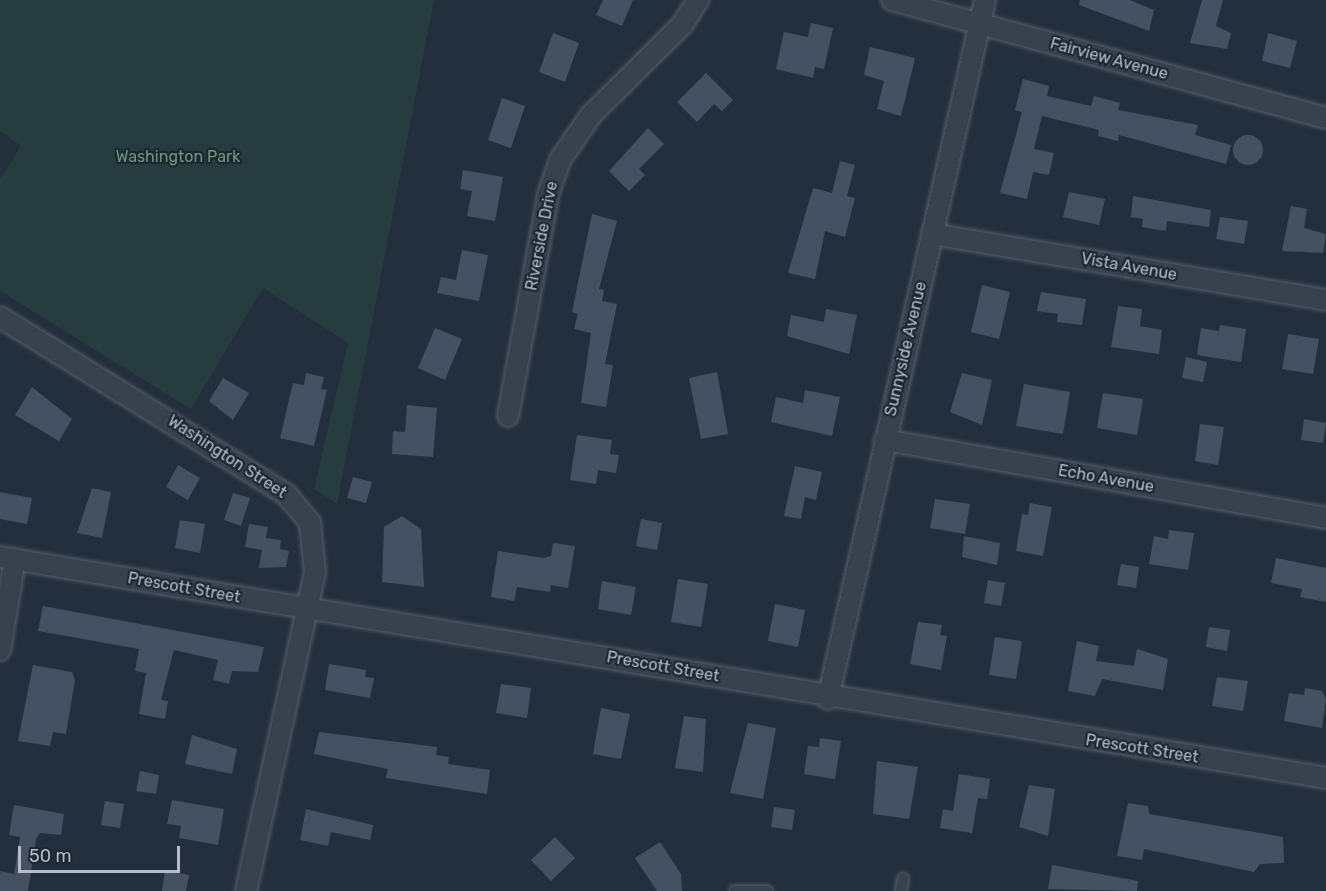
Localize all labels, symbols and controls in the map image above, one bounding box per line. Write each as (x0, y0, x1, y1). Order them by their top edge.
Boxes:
street label: Fairview Avenue (1048, 34, 1170, 84)
park label: Washington Park (116, 147, 240, 167)
street label: Riverside Drive (522, 180, 562, 292)
street label: Vista Avenue (1079, 249, 1179, 285)
street label: Sunnyside Avenue (881, 280, 931, 418)
street label: Washington Street (164, 411, 290, 503)
street label: Echo Avenue (1056, 461, 1156, 497)
street label: Prescott Street (126, 569, 242, 607)
street label: Prescott Street (605, 648, 721, 686)
street label: Prescott Street (1084, 731, 1200, 767)
scale bar (21, 834, 183, 872)
text: 50 m (29, 845, 72, 867)

